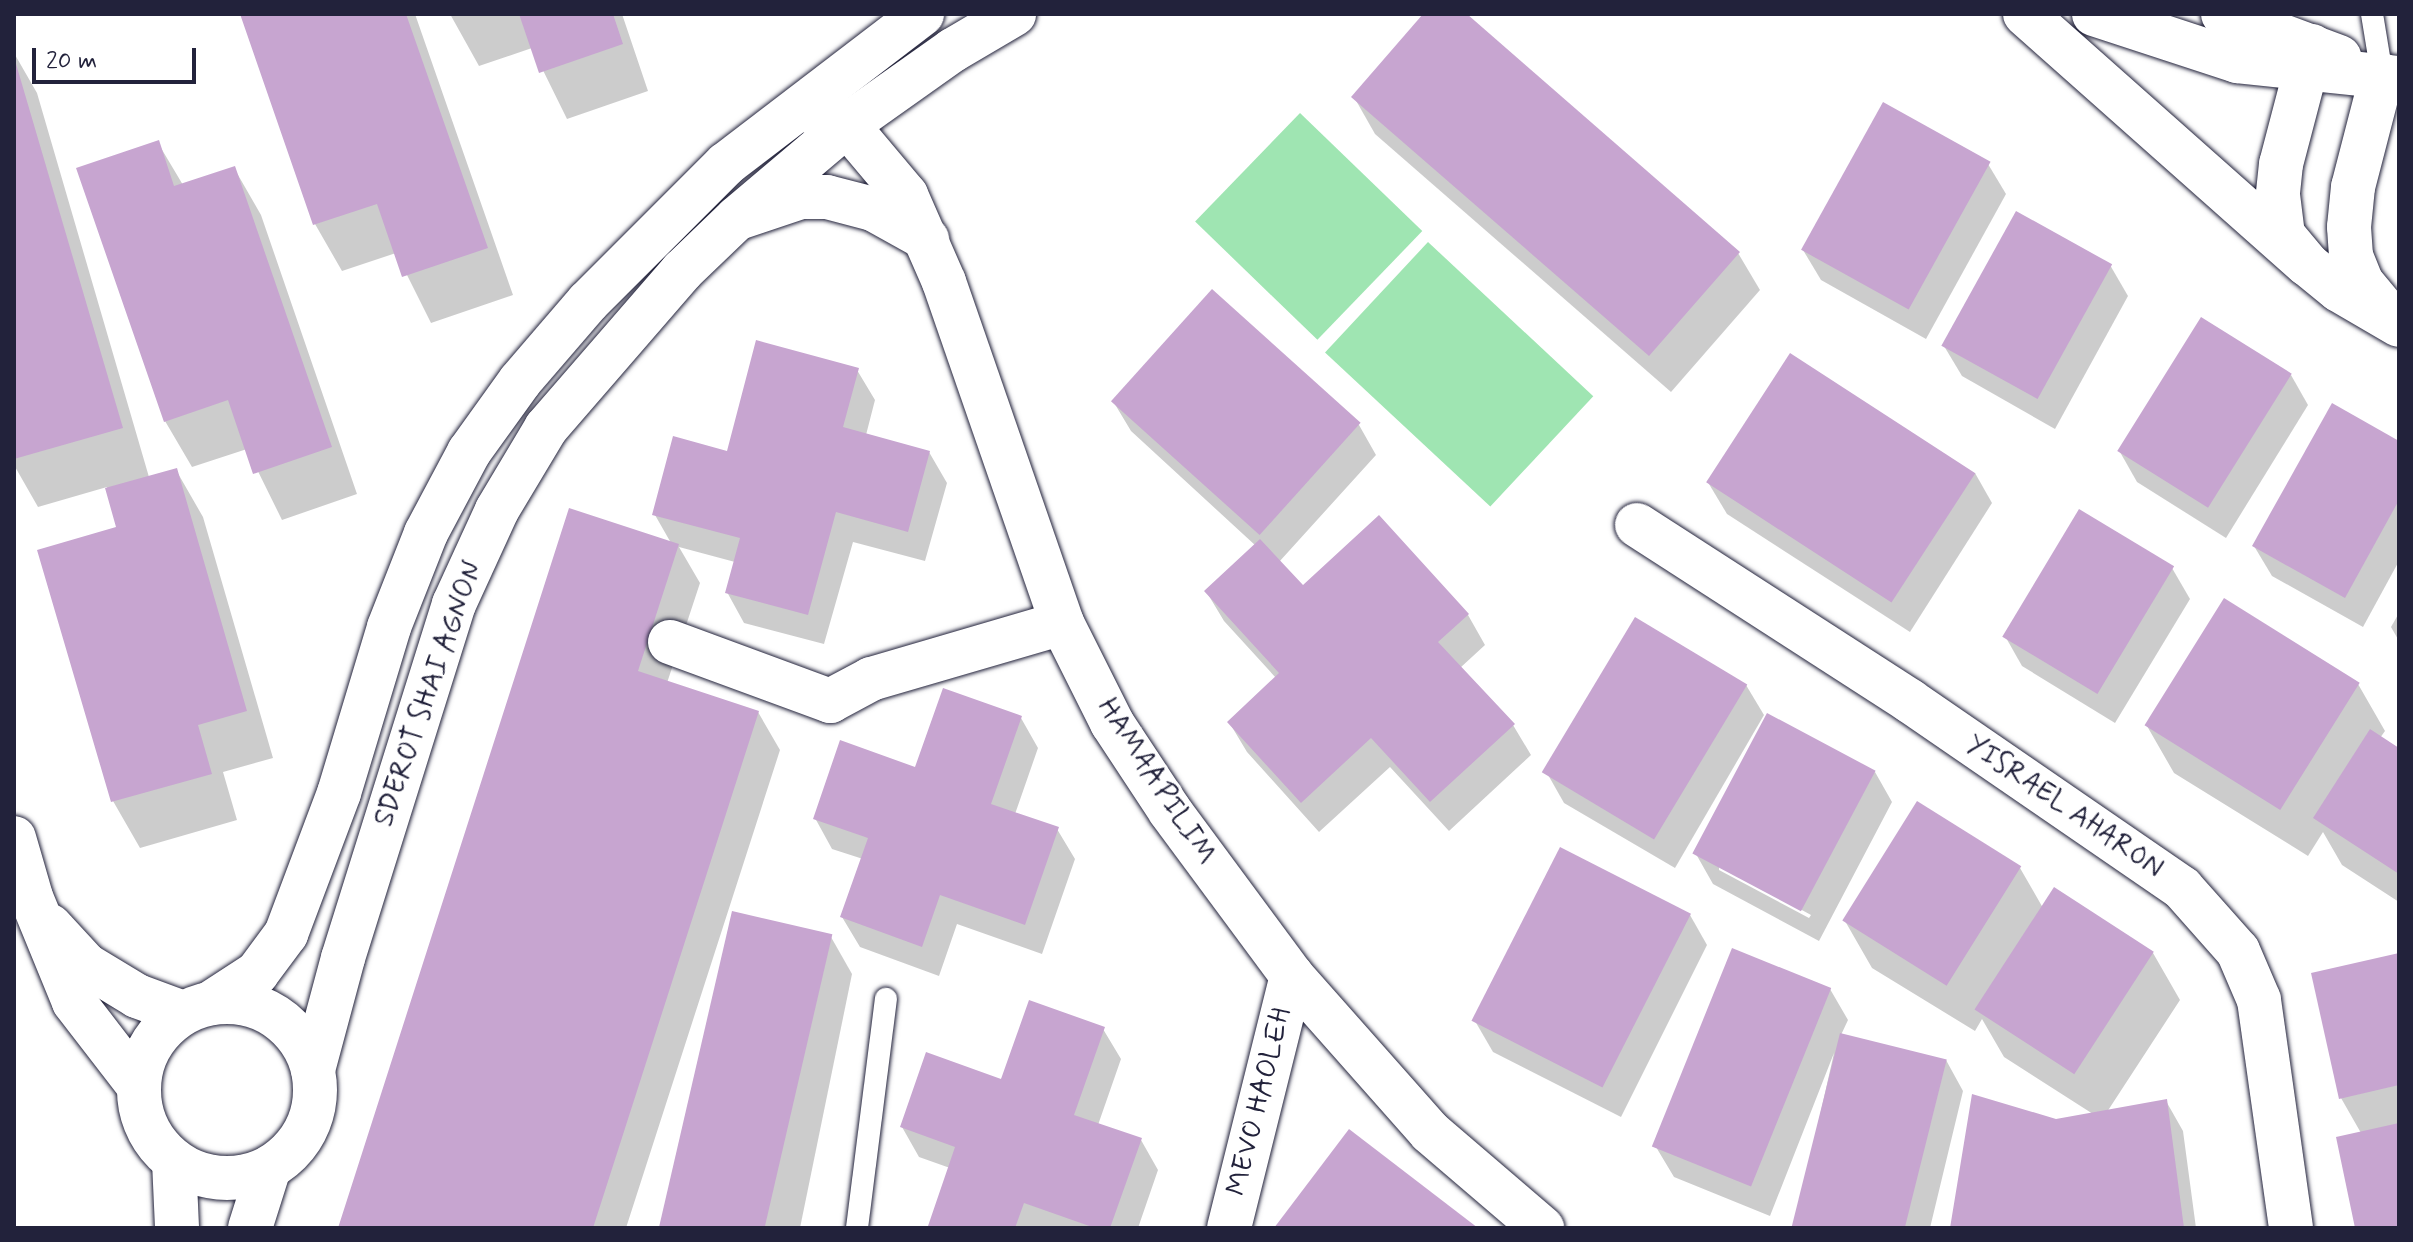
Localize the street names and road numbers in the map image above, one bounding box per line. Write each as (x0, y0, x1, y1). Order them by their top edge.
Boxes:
street label: SDEROT SHAI AGNON (368, 558, 490, 830)
street label: HAMAAPILIM (1090, 692, 1222, 872)
street label: YISRAEL AHARON (1959, 729, 2169, 885)
street label: MEVO HAOLEH (1221, 1006, 1299, 1198)

